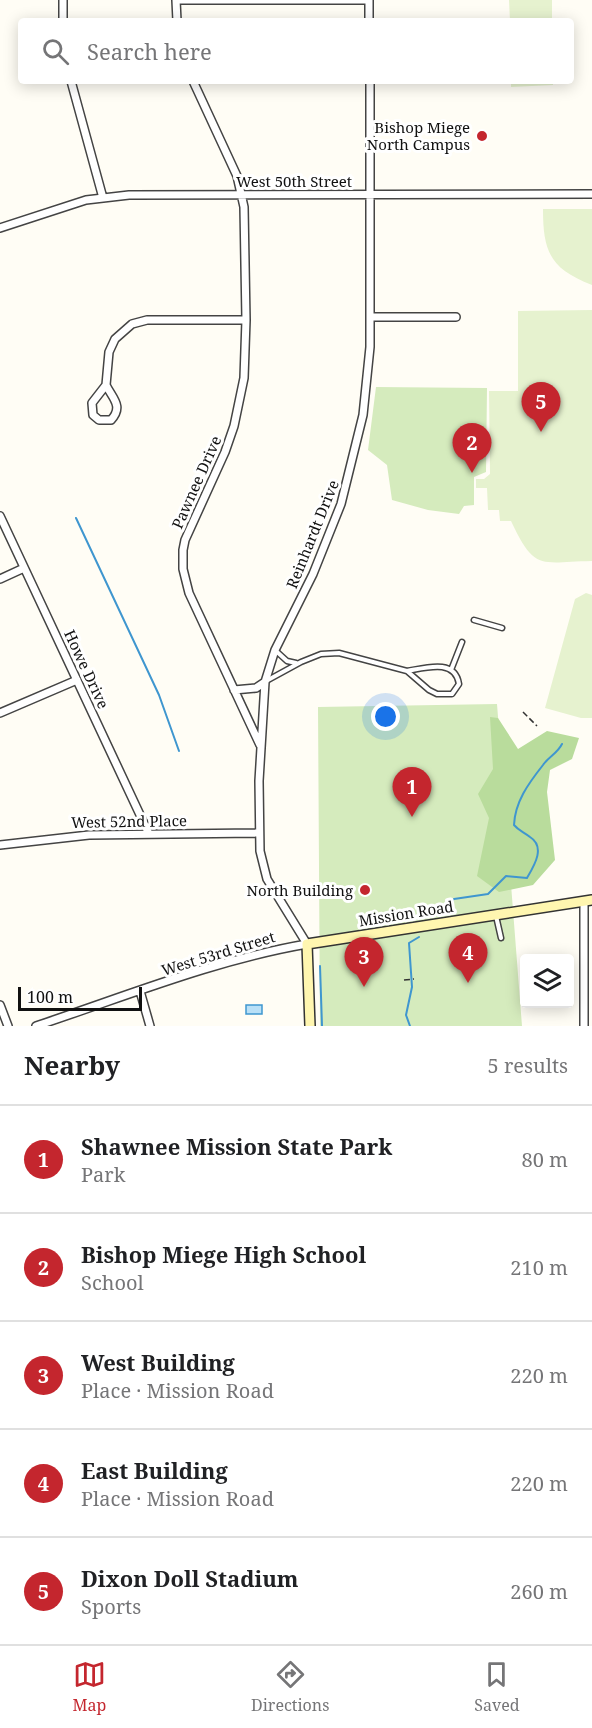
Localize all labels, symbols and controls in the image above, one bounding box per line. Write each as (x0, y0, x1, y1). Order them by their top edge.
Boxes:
search box (18, 18, 574, 84)
icon: search (39, 35, 72, 68)
text: Search here (87, 36, 212, 66)
place label: Bishop Miege North Campus (367, 117, 470, 154)
marker: Bishop Miege North Campus (475, 129, 489, 143)
street label: West 50th Street (236, 171, 352, 191)
pin: 5 (522, 382, 560, 432)
pin: 2 (452, 424, 492, 473)
street label: Pawnee Drive (167, 432, 225, 532)
street label: Reinhardt Drive (281, 477, 343, 591)
street label: Howe Drive (60, 626, 114, 712)
your location (371, 702, 400, 731)
pin: 1 (392, 768, 432, 817)
street label: West 52nd Place (71, 810, 187, 832)
place label: North Building (247, 880, 353, 900)
marker: North Building (358, 883, 372, 897)
street label: Mission Road (357, 896, 455, 930)
street label: West 53rd Street (159, 926, 277, 980)
pin: 4 (448, 934, 488, 983)
pin: 3 (344, 938, 384, 987)
map controls (520, 954, 574, 1008)
button: layers (520, 954, 574, 1008)
scale bar (18, 984, 142, 1012)
text: 100 m (27, 986, 73, 1008)
text: Nearby (24, 1047, 120, 1083)
text: 5 results (488, 1052, 568, 1079)
text: Shawnee Mission State Park (81, 1131, 392, 1161)
text: 1 (38, 1146, 49, 1173)
text: 80 m (522, 1146, 568, 1173)
text: Park (81, 1161, 125, 1188)
text: Bishop Miege High School (81, 1239, 366, 1269)
text: 2 (38, 1254, 49, 1281)
text: 210 m (510, 1254, 568, 1281)
text: School (81, 1269, 144, 1296)
text: West Building (81, 1347, 235, 1377)
text: 3 (38, 1362, 49, 1389)
text: 220 m (510, 1362, 568, 1389)
text: Place · Mission Road (81, 1377, 274, 1404)
text: East Building (81, 1455, 228, 1485)
text: 4 (38, 1470, 49, 1497)
text: 220 m (510, 1470, 568, 1497)
text: Place · Mission Road (81, 1485, 274, 1512)
text: Dixon Doll Stadium (81, 1563, 299, 1593)
text: 5 (38, 1578, 49, 1605)
text: 260 m (510, 1578, 568, 1605)
text: Sports (81, 1593, 141, 1620)
tab: Map (72, 1658, 106, 1716)
tab: Directions (251, 1658, 329, 1716)
tab: Saved (474, 1658, 520, 1716)

